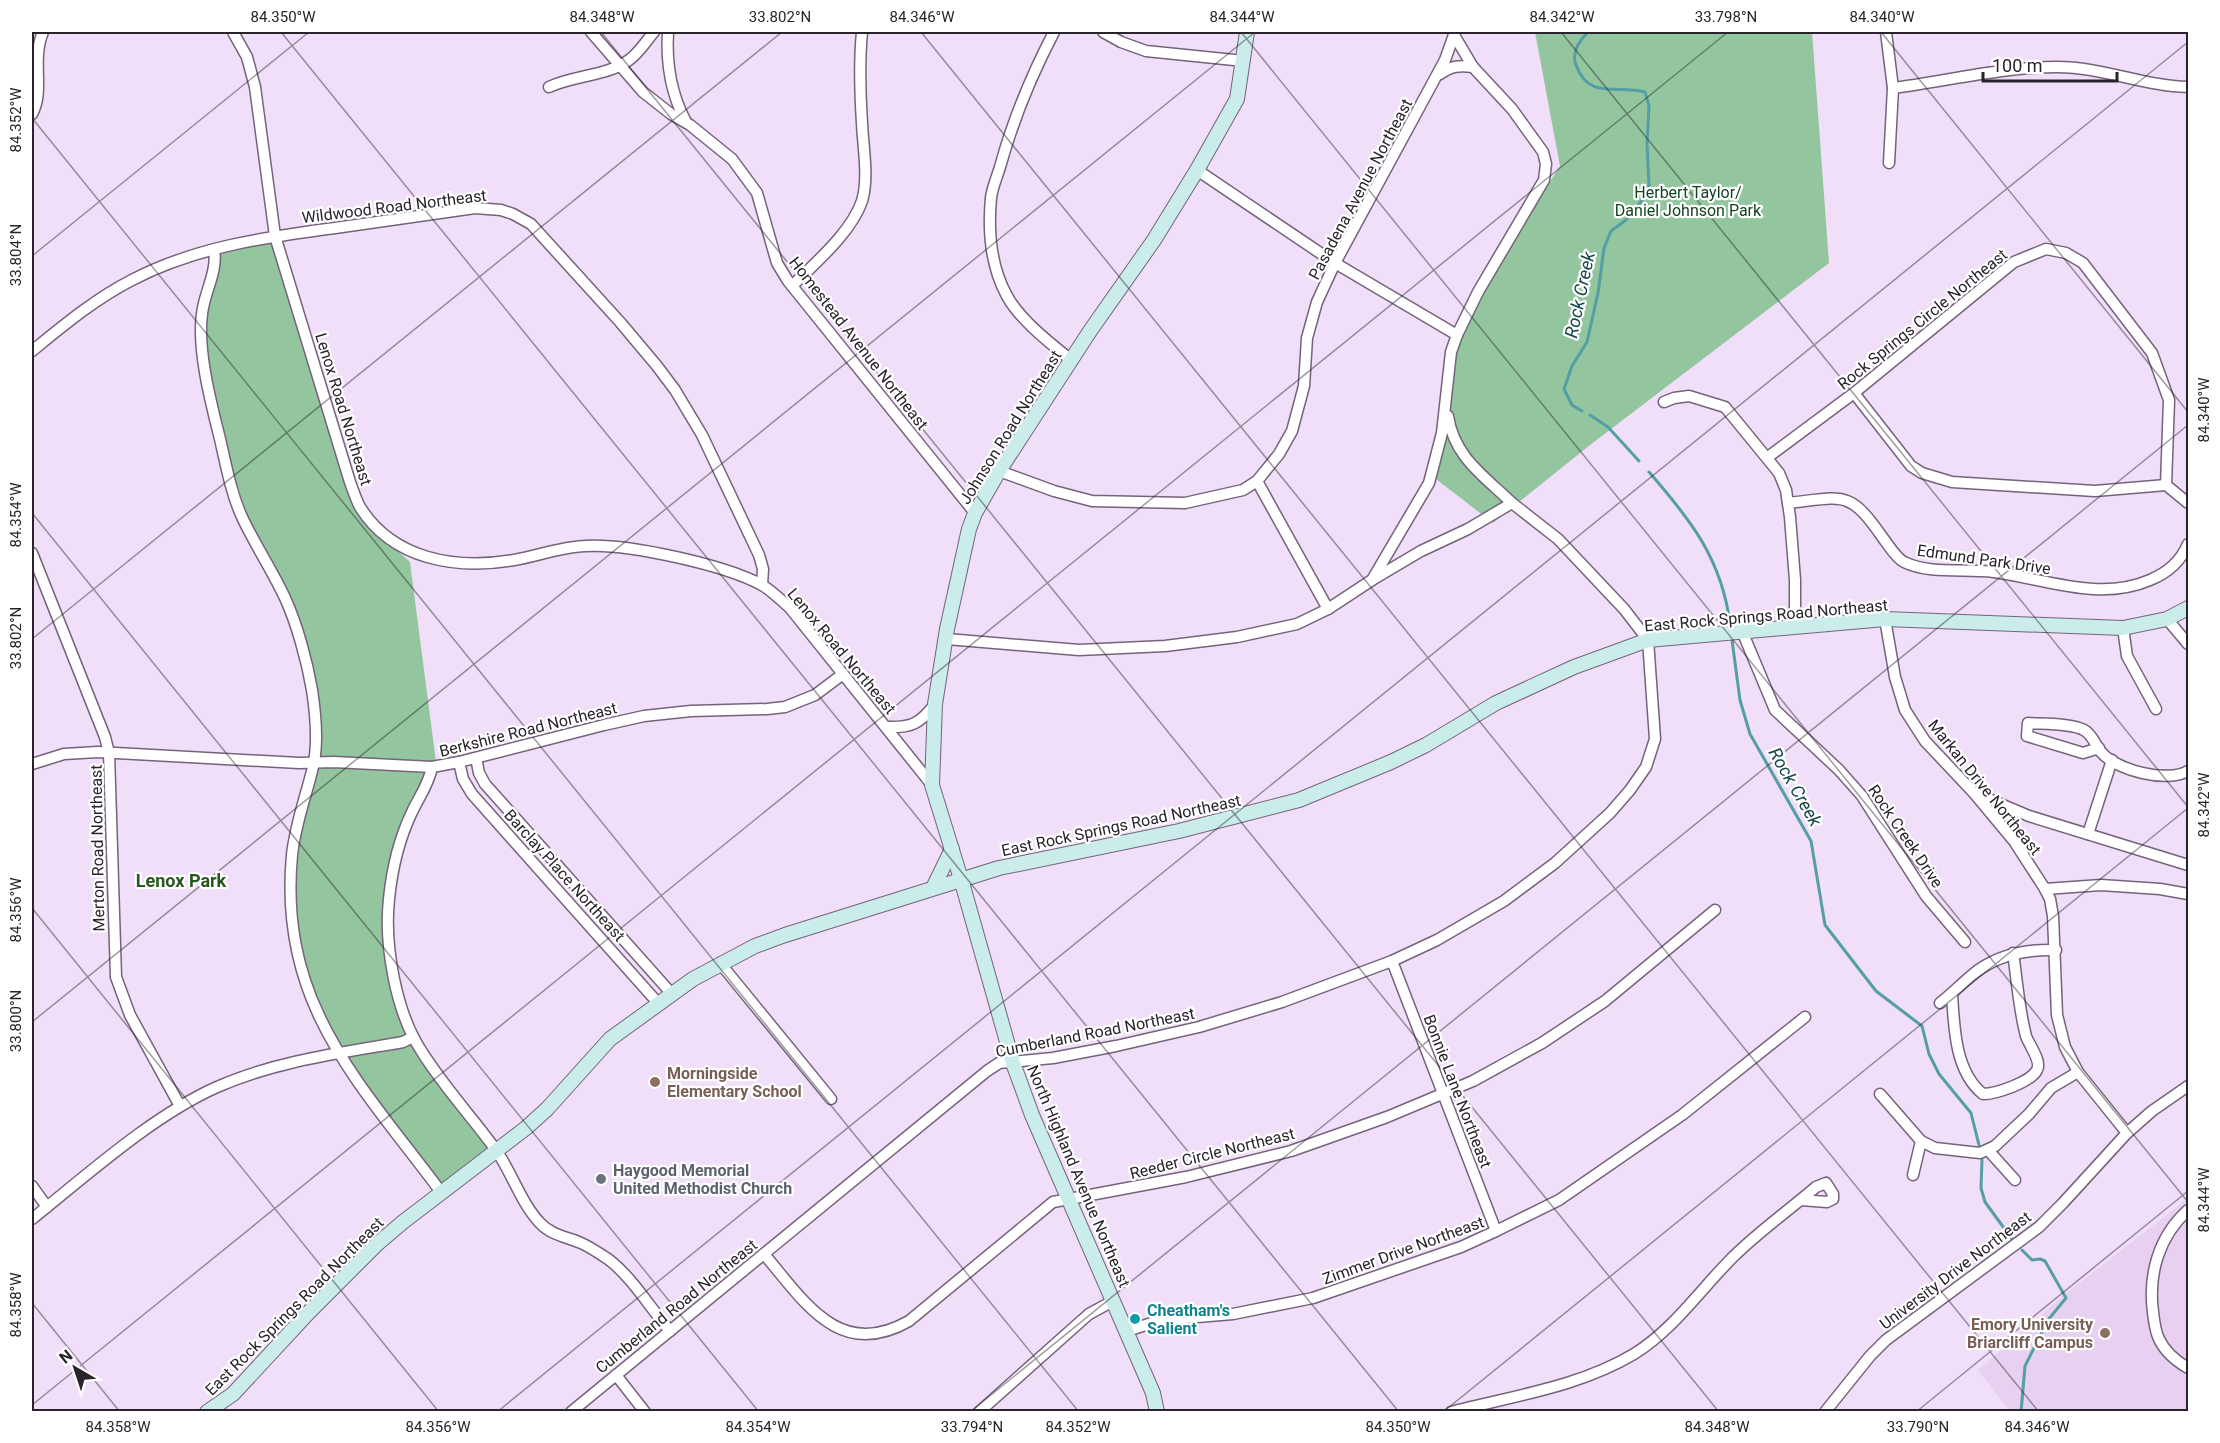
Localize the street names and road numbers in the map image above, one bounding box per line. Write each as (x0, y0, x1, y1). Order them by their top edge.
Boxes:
street label: Pasadena Avenue Northeast (1305, 96, 1416, 283)
street label: Wildwood Road Northeast (301, 186, 488, 227)
street label: Rock Springs Circle Northeast (1834, 245, 2011, 394)
street label: Homestead Avenue Northeast (785, 253, 932, 434)
street label: Lenox Road Northeast (311, 331, 376, 488)
street label: Johnson Road Northeast (955, 347, 1066, 508)
street label: Edmund Park Drive (1916, 541, 2052, 578)
street label: Lenox Road Northeast (783, 584, 900, 718)
street label: East Rock Springs Road Northeast (1644, 595, 1889, 636)
street label: Berkshire Road Northeast (437, 698, 619, 761)
street label: Markan Drive Northeast (1924, 716, 2045, 859)
street label: Merton Road Northeast (87, 764, 108, 932)
street label: Rock Creek Drive (1864, 781, 1947, 891)
street label: East Rock Springs Road Northeast (1000, 791, 1243, 860)
street label: Barclay Place Northeast (500, 805, 629, 945)
street label: Cumberland Road Northeast (994, 1004, 1196, 1061)
street label: Bonnie Lane Northeast (1419, 1012, 1496, 1171)
street label: North Highland Avenue Northeast (1023, 1062, 1134, 1290)
street label: Reeder Circle Northeast (1128, 1124, 1296, 1183)
street label: University Drive Northeast (1876, 1207, 2035, 1334)
street label: Zimmer Drive Northeast (1320, 1212, 1486, 1289)
street label: East Rock Springs Road Northeast (201, 1213, 387, 1399)
street label: Cumberland Road Northeast (592, 1235, 761, 1377)

